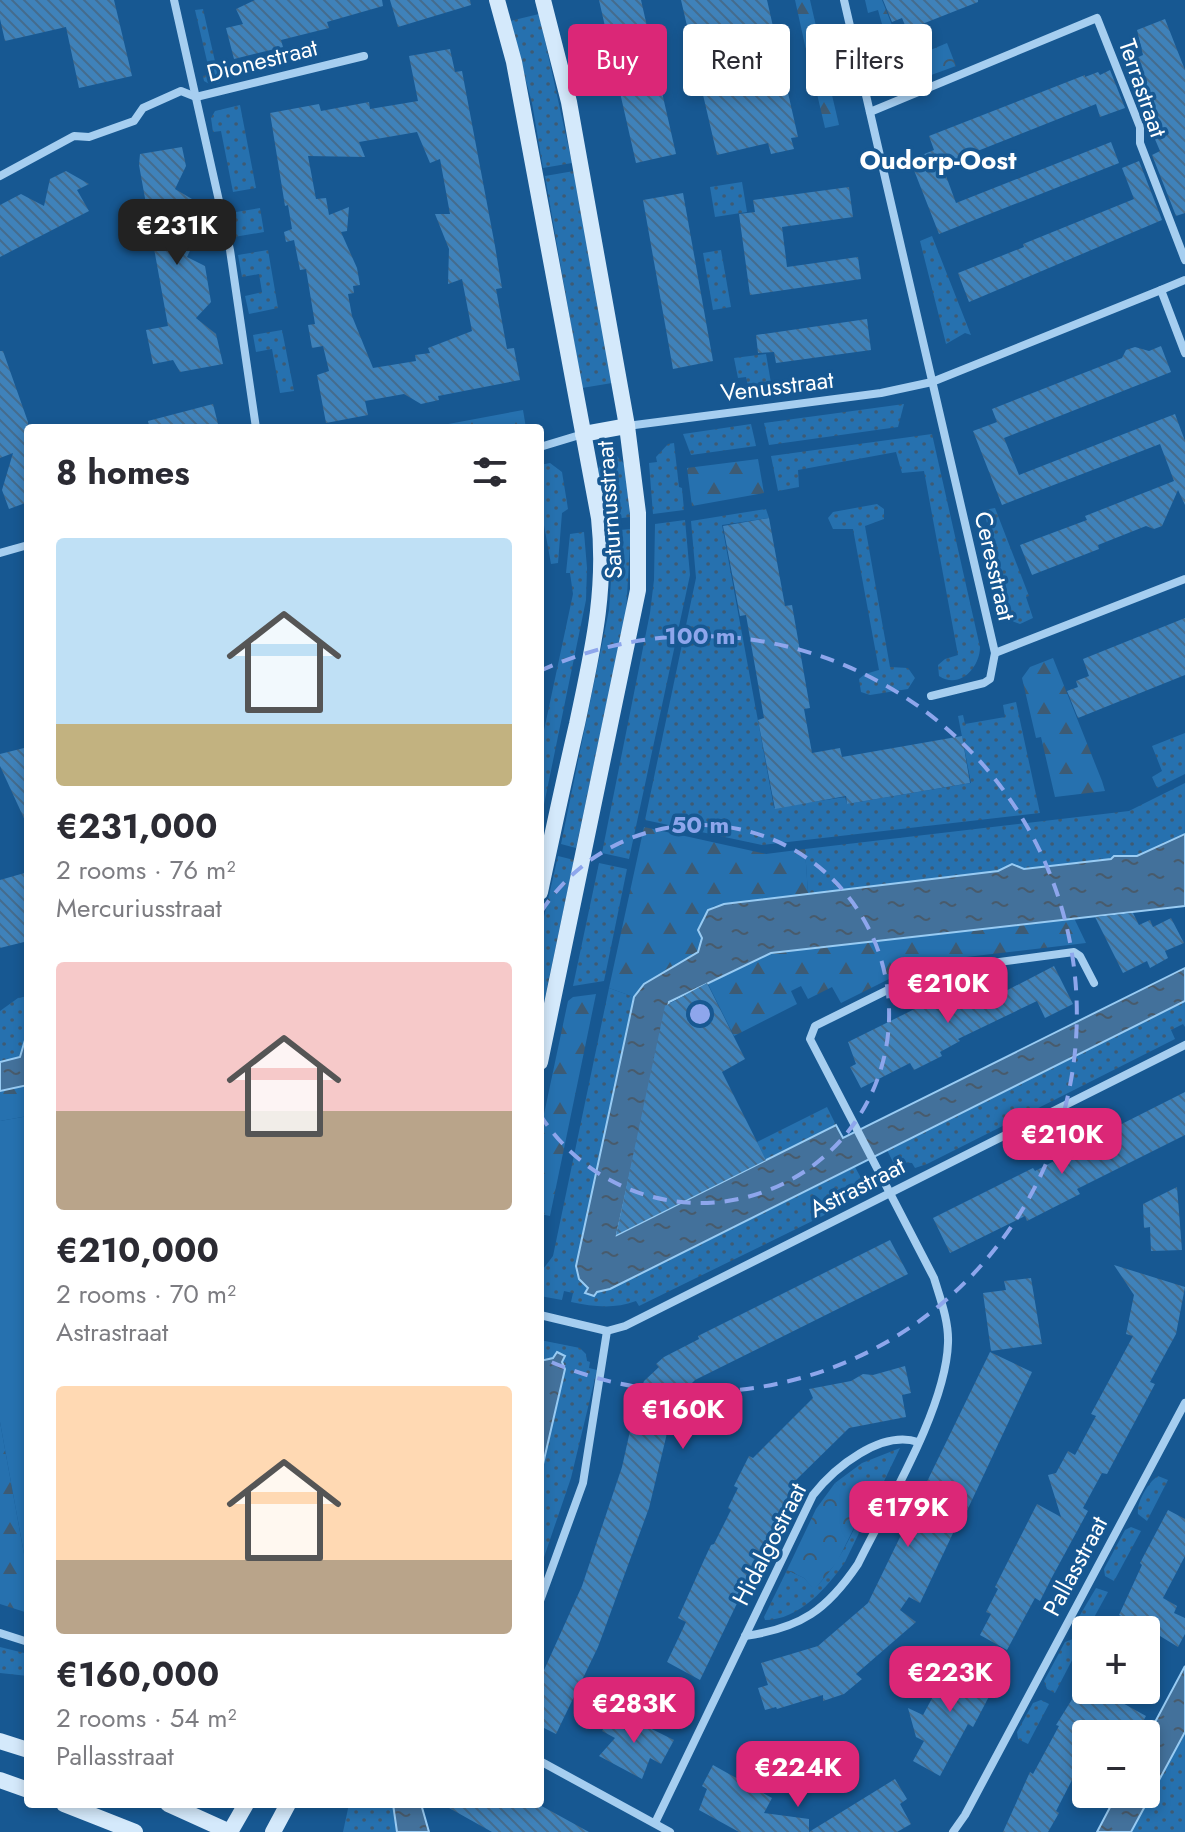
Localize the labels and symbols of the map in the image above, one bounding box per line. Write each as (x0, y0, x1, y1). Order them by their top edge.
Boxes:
street label: Dionestraat (203, 29, 321, 91)
street label: Terrastraat (1110, 34, 1176, 142)
district label: Oudorp-Oost (860, 141, 1017, 179)
pin: €231K (121, 199, 233, 267)
street label: Venusstraat (718, 362, 836, 410)
street label: Saturnusstraat (587, 439, 631, 580)
street label: Ceresstraat (965, 508, 1025, 624)
text: 100 m (665, 618, 735, 653)
text: 50 m (671, 807, 729, 842)
pin: €210K (892, 957, 1004, 1025)
centre of rings (686, 1000, 714, 1028)
pin: €210K (1006, 1108, 1118, 1176)
street label: Astrastraat (803, 1148, 911, 1226)
pin: €160K (627, 1383, 739, 1451)
street label: Hidalgostraat (723, 1476, 815, 1611)
pin: €179K (852, 1481, 964, 1549)
street label: Pallasstraat (1034, 1510, 1116, 1622)
pin: €223K (894, 1646, 1006, 1714)
pin: €283K (578, 1677, 690, 1745)
pin: €224K (742, 1741, 854, 1809)

